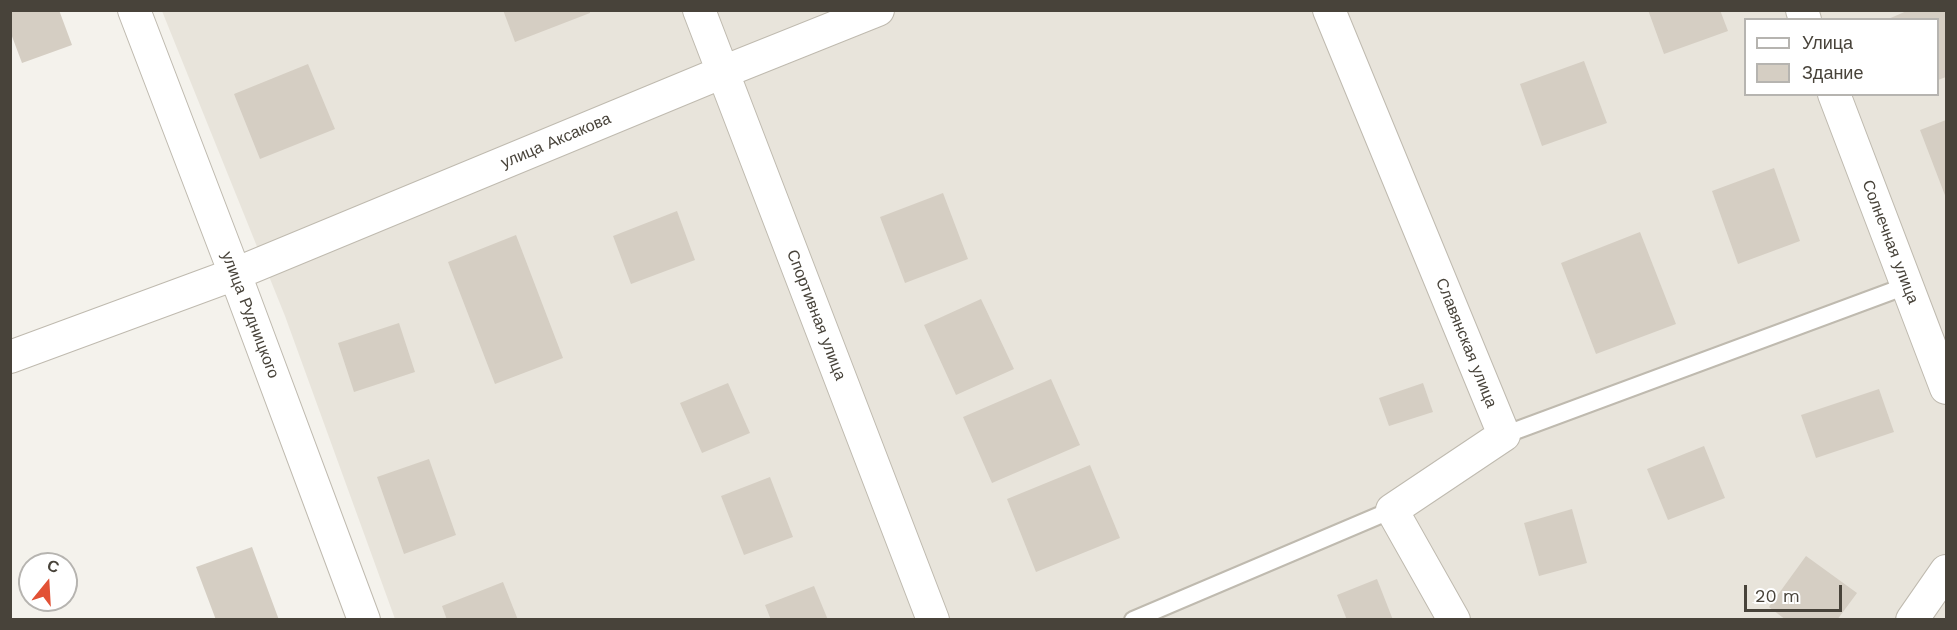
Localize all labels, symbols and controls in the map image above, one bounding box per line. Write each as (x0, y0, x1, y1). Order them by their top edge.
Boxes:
legend (1744, 18, 1939, 96)
text: Улица (1802, 32, 1853, 53)
text: Здание (1802, 62, 1863, 83)
street label: улица Аксакова (498, 109, 614, 173)
street label: Солнечная улица (1858, 177, 1922, 307)
street label: Спортивная улица (782, 247, 850, 383)
street label: улица Рудницкого (217, 249, 283, 381)
street label: Славянская улица (1431, 275, 1501, 411)
north arrow (18, 552, 78, 612)
text: С (45, 555, 62, 577)
scale bar (1747, 573, 1844, 611)
text: 20 m (1755, 585, 1800, 606)

